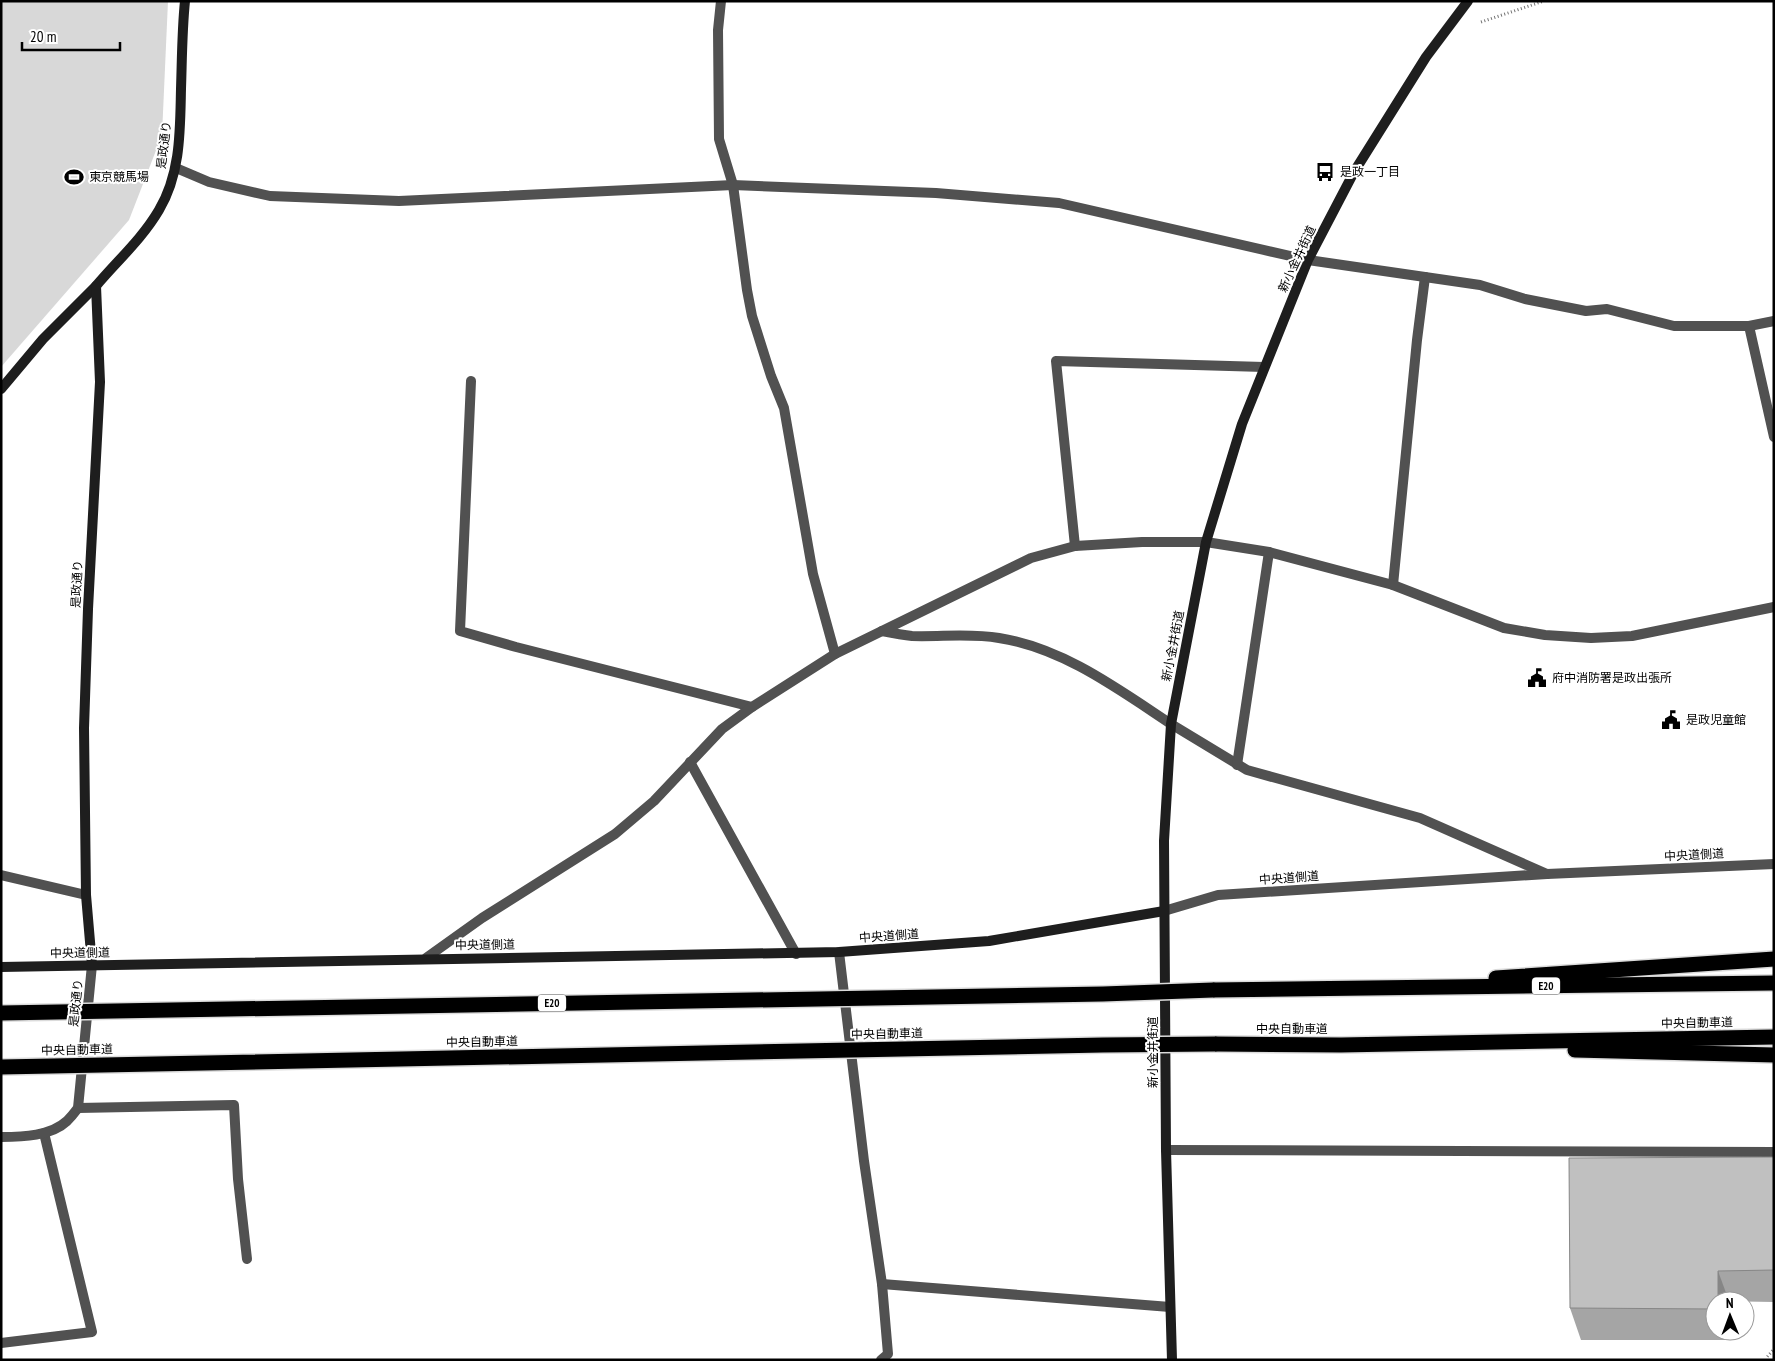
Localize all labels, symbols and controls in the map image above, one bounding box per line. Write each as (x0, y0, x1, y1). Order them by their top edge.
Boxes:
scale bar (22, 20, 120, 52)
text: 20 m (30, 27, 56, 46)
street label: 是政通り (153, 120, 174, 170)
bus stop icon: 是政一丁目 (1314, 161, 1336, 183)
place label: 是政一丁目 (1340, 164, 1400, 179)
sports icon: 東京競馬場 (63, 166, 85, 188)
place label: 東京競馬場 (89, 169, 149, 184)
street label: 新小金井街道 (1275, 223, 1319, 295)
street label: 是政通り (68, 560, 85, 608)
street label: 新小金井街道 (1158, 609, 1187, 683)
public building icon: 府中消防署是政出張所 (1526, 667, 1548, 689)
place label: 府中消防署是政出張所 (1552, 670, 1672, 685)
public building icon: 是政児童館 (1660, 709, 1682, 731)
place label: 是政児童館 (1686, 712, 1746, 727)
street label: 中央道側道 (1664, 845, 1724, 864)
street label: 中央道側道 (1259, 868, 1319, 887)
street label: 中央道側道 (859, 926, 919, 945)
street label: 中央道側道 (455, 936, 515, 953)
street label: 中央道側道 (50, 944, 110, 961)
street label: 是政通り (66, 978, 85, 1028)
road number: E20 (1532, 978, 1560, 994)
road number: E20 (538, 994, 566, 1011)
street label: 中央自動車道 (1661, 1014, 1733, 1031)
street label: 新小金井街道 (1145, 1016, 1160, 1088)
street label: 中央自動車道 (1256, 1021, 1328, 1036)
street label: 中央自動車道 (851, 1025, 923, 1042)
street label: 中央自動車道 (446, 1033, 518, 1050)
street label: 中央自動車道 (41, 1041, 113, 1058)
north arrow (1705, 1291, 1755, 1341)
text: N (1726, 1294, 1734, 1312)

